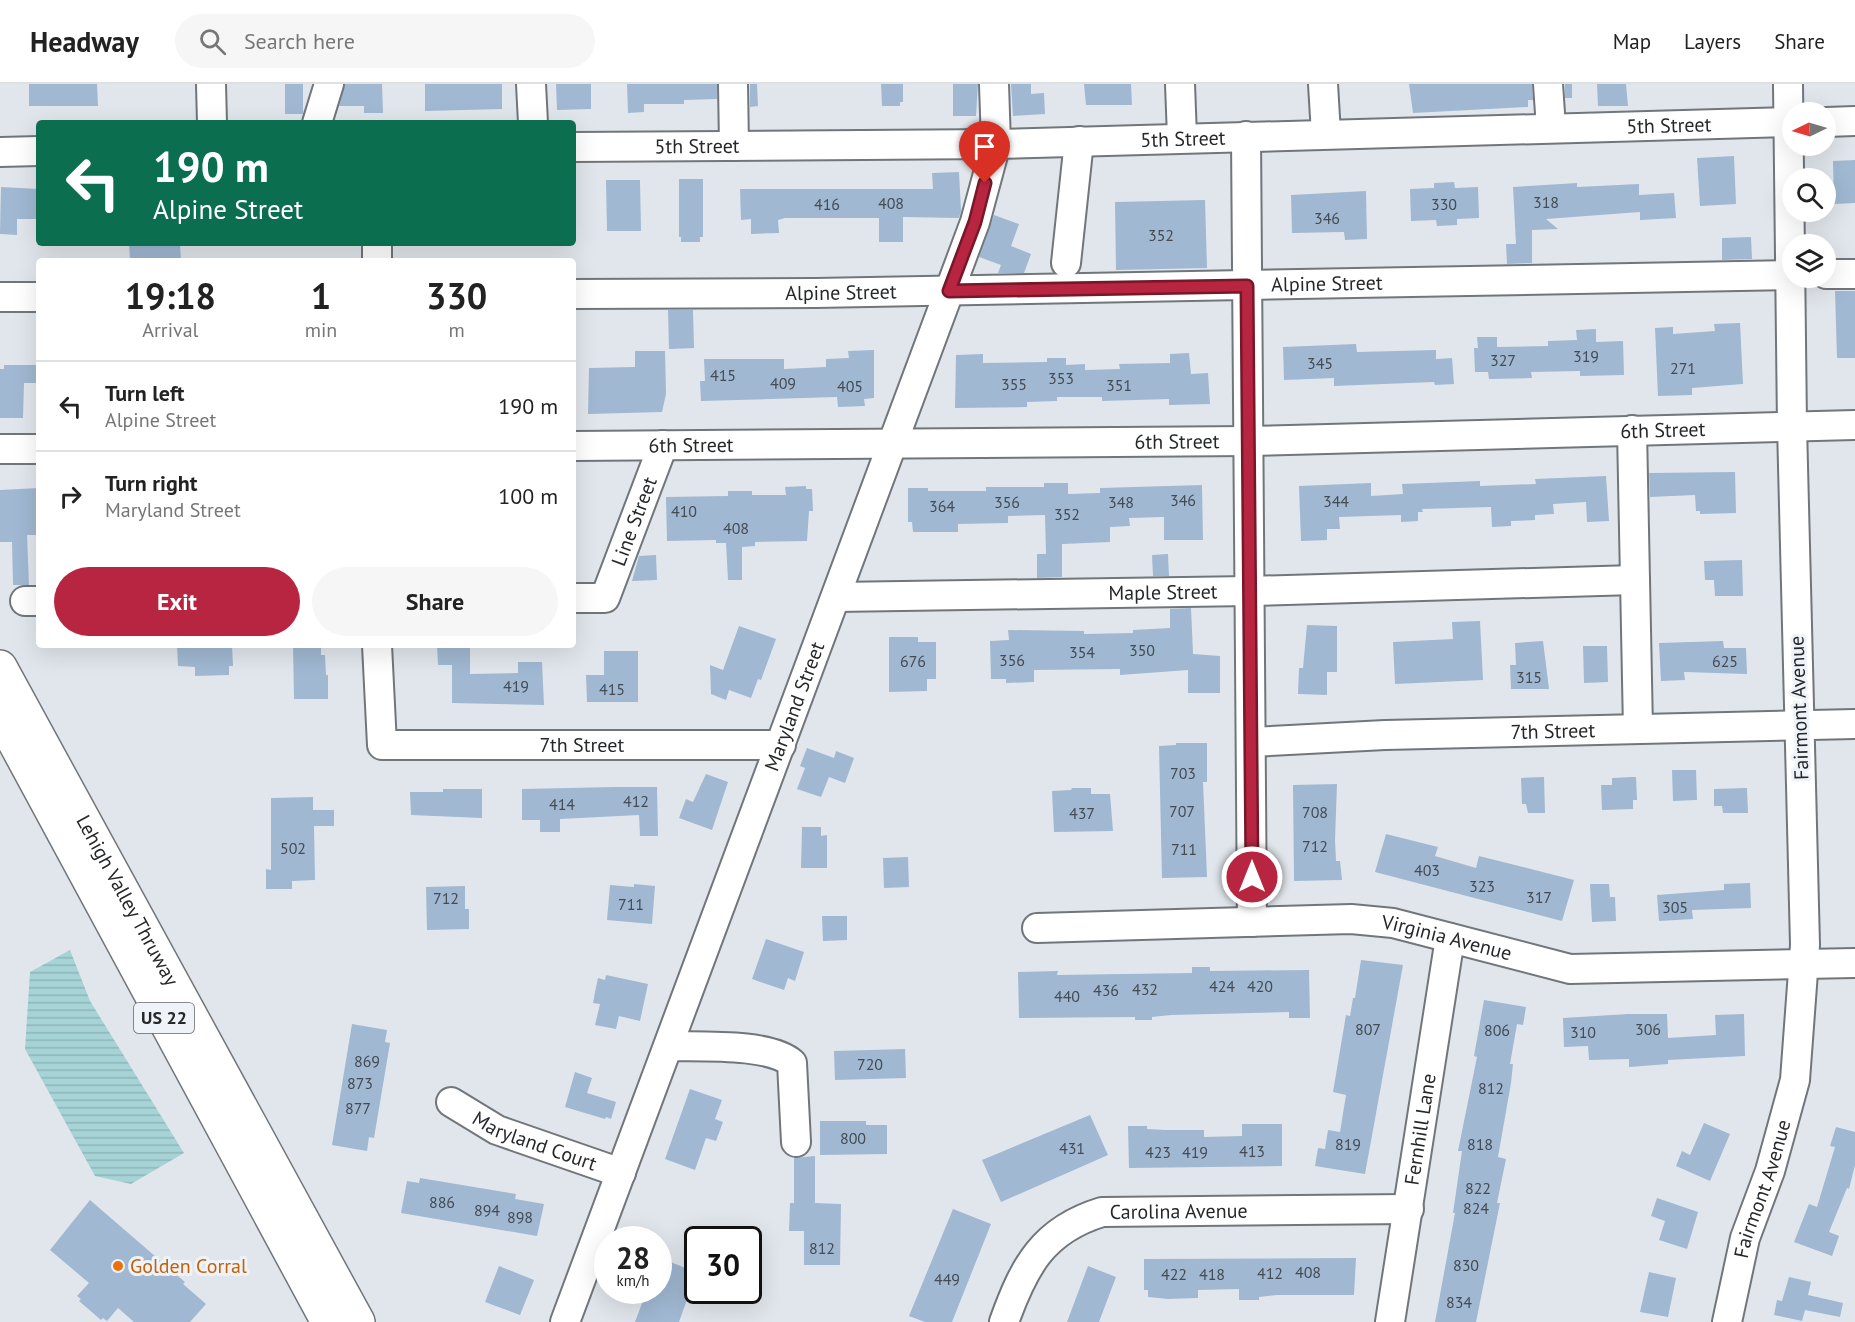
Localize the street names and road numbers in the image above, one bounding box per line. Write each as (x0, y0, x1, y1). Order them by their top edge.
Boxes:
street label: 5th Street (1626, 111, 1712, 140)
street label: 5th Street (1140, 125, 1226, 153)
street label: 5th Street (654, 133, 740, 159)
street label: Alpine Street (1271, 270, 1383, 298)
street label: Alpine Street (785, 278, 897, 306)
street label: 6th Street (1620, 416, 1706, 444)
street label: 6th Street (1134, 428, 1220, 455)
street label: 6th Street (648, 432, 734, 458)
street label: Line Street (605, 473, 663, 570)
street label: Maple Street (1108, 578, 1218, 606)
street label: Fairmont Avenue (1783, 635, 1815, 781)
street label: Maryland Street (759, 638, 830, 775)
street label: 7th Street (1510, 717, 1596, 745)
street label: 7th Street (540, 732, 624, 758)
street label: Lehigh Valley Thruway (70, 810, 185, 991)
street label: Virginia Avenue (1380, 909, 1515, 966)
road number: US 22 (134, 1003, 194, 1033)
street label: Fernhill Lane (1399, 1072, 1442, 1187)
street label: Maryland Court (468, 1105, 600, 1177)
street label: Fairmont Avenue (1728, 1117, 1797, 1260)
street label: Carolina Avenue (1110, 1198, 1248, 1225)

